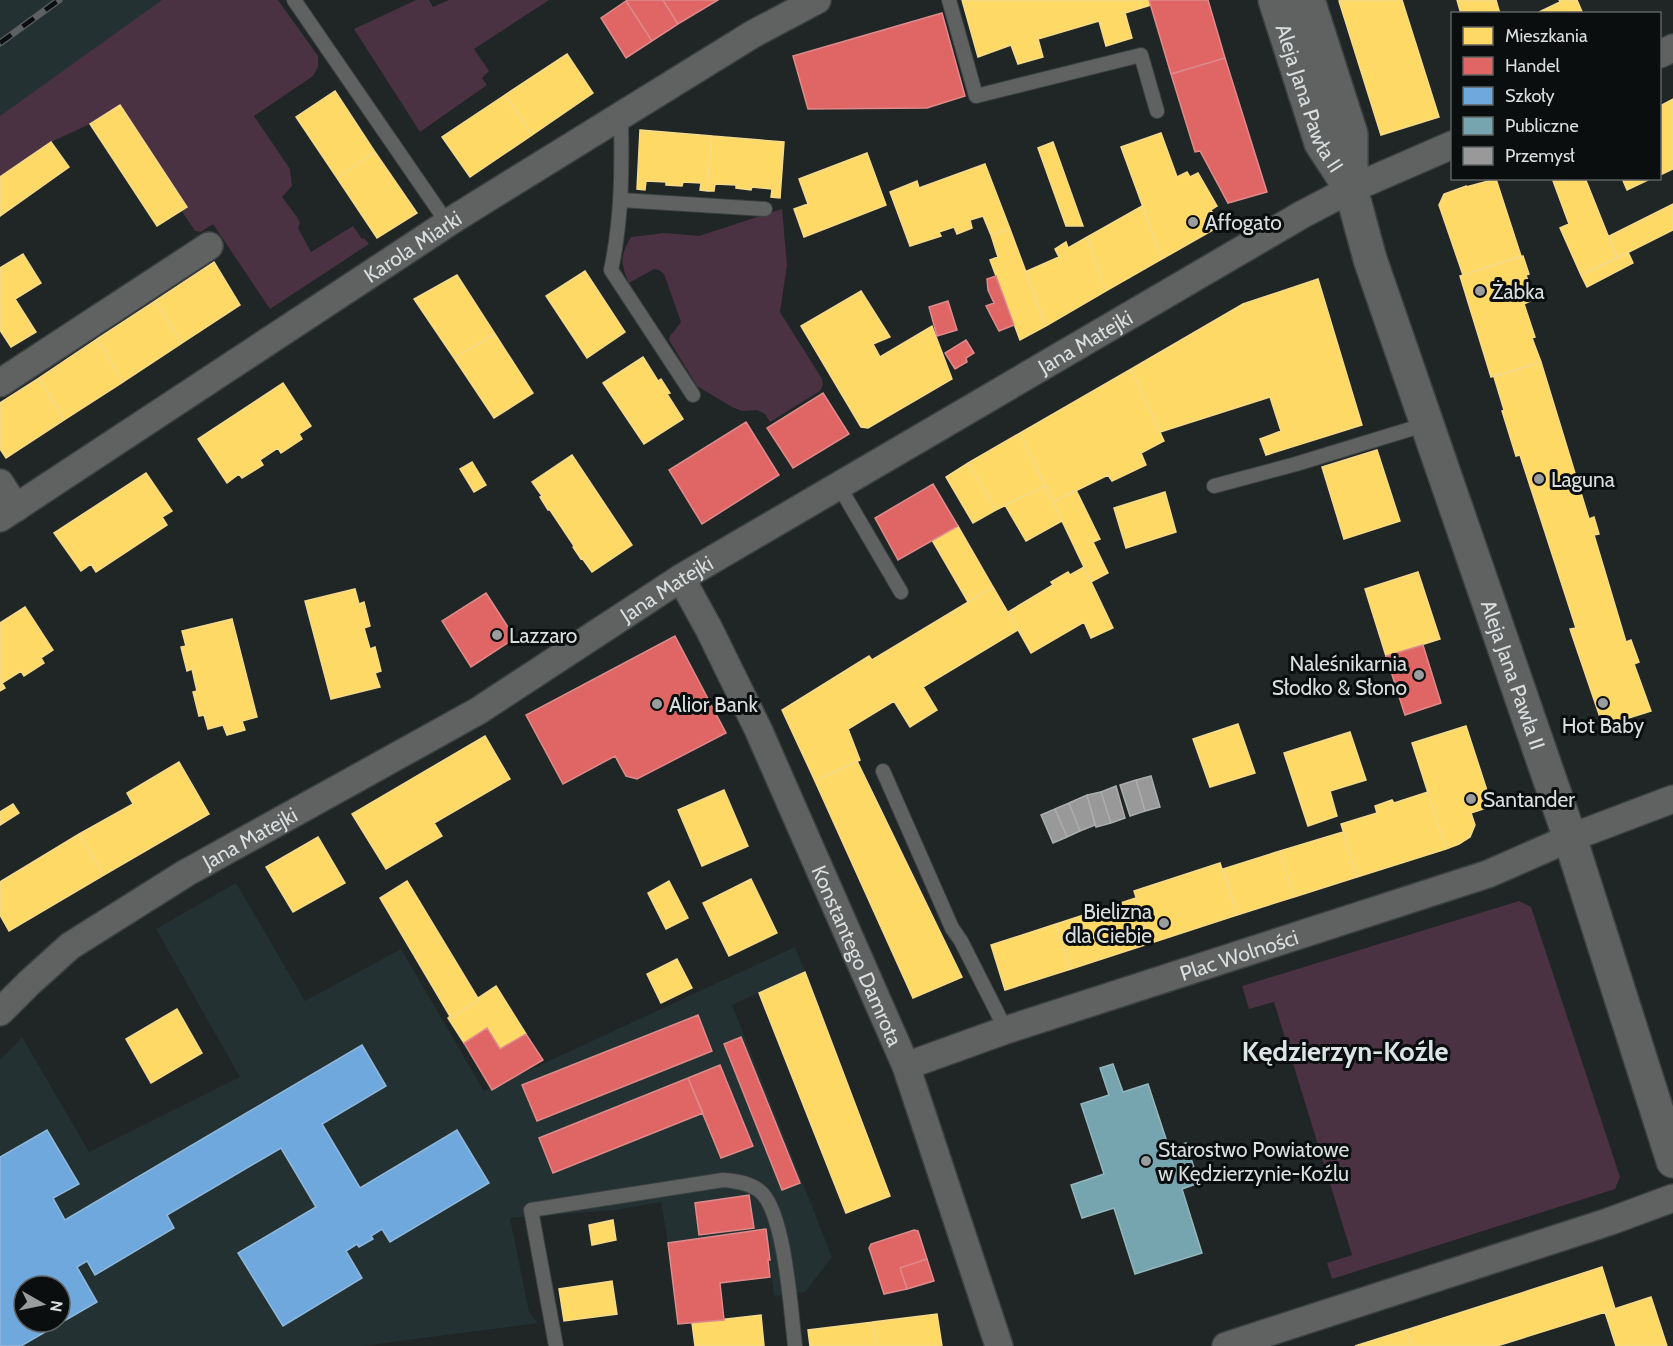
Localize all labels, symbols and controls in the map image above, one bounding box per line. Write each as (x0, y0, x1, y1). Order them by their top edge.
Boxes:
legend (1451, 12, 1661, 180)
street label: Aleja Jana Pawła II (1271, 21, 1349, 177)
text: Mieszkania (1505, 25, 1588, 47)
text: Handel (1505, 55, 1560, 77)
text: Szkoły (1505, 85, 1555, 107)
text: Publiczne (1505, 115, 1579, 137)
text: Przemysł (1505, 145, 1575, 167)
street label: Karola Miarki (359, 205, 466, 287)
place label: Affogato (1205, 210, 1282, 235)
marker: Affogato (1186, 215, 1200, 229)
place label: Żabka (1492, 279, 1545, 304)
marker: Żabka (1473, 284, 1487, 298)
street label: Jana Matejki (1033, 304, 1137, 379)
place label: Laguna (1551, 467, 1615, 492)
marker: Laguna (1532, 472, 1546, 486)
street label: Jana Matejki (615, 550, 717, 628)
street label: Aleja Jana Pawła II (1476, 596, 1551, 753)
place label: Lazzaro (509, 623, 577, 648)
marker: Lazzaro (490, 628, 504, 642)
place label: Naleśnikarnia Słodko & Słono (1272, 651, 1407, 700)
marker: Naleśnikarnia Słodko & Słono (1412, 668, 1426, 682)
place label: Alior Bank (669, 692, 758, 717)
marker: Hot Baby (1596, 696, 1610, 710)
marker: Alior Bank (650, 697, 664, 711)
place label: Hot Baby (1562, 713, 1645, 738)
place label: Santander (1483, 787, 1575, 812)
marker: Santander (1464, 792, 1478, 806)
street label: Jana Matejki (197, 801, 301, 875)
street label: Konstantego Damrota (807, 861, 908, 1050)
place label: Bielizna dla Ciebie (1065, 899, 1152, 948)
marker: Bielizna dla Ciebie (1157, 916, 1171, 930)
street label: Plac Wolności (1177, 924, 1301, 985)
district label: Kędzierzyn-Koźle (1242, 1035, 1448, 1068)
place label: Starostwo Powiatowe w Kędzierzynie-Koźlu (1158, 1137, 1349, 1186)
marker: Starostwo Powiatowe w Kędzierzynie-Koźlu (1139, 1154, 1153, 1168)
north arrow (12, 1274, 72, 1334)
text: N (46, 1299, 67, 1313)

